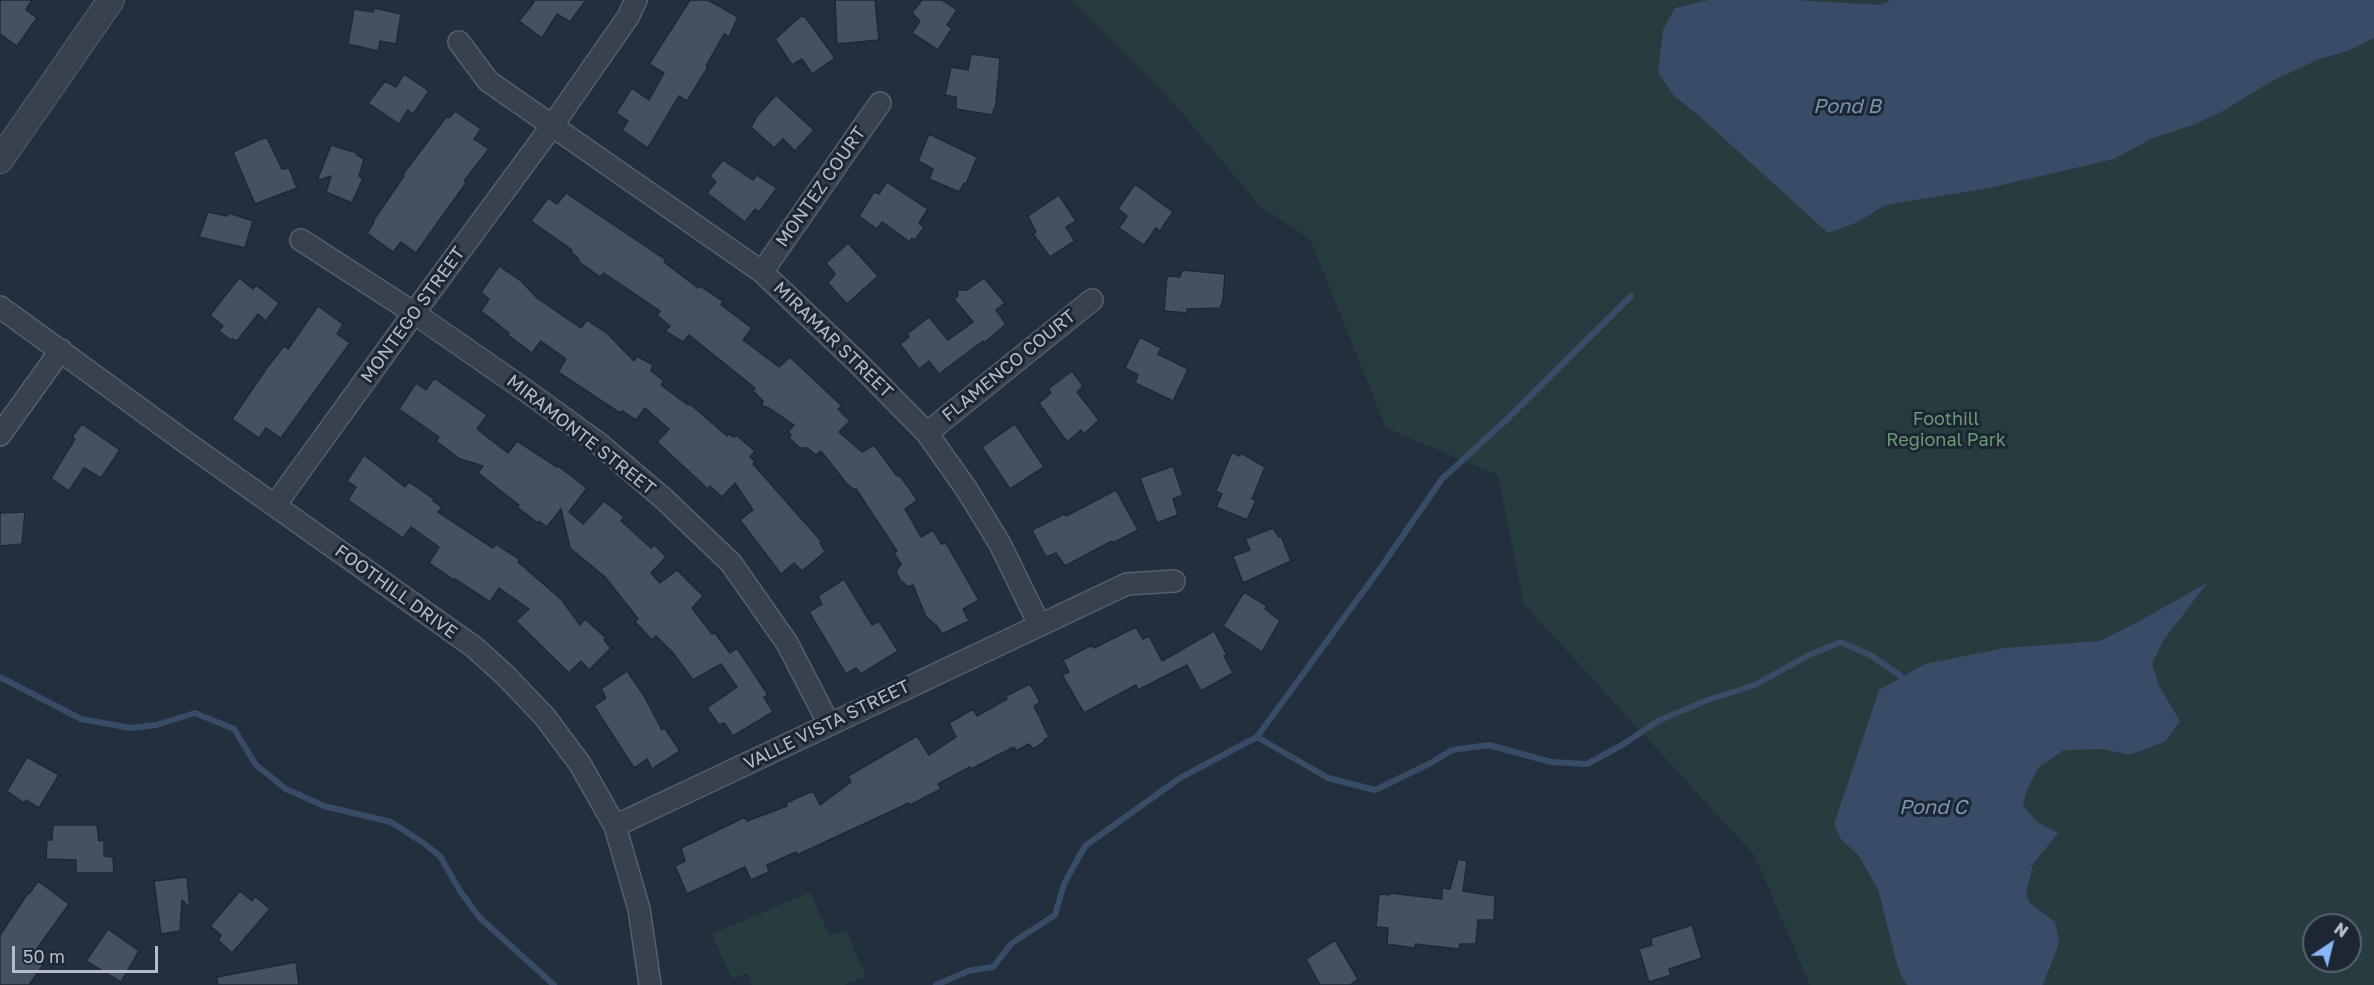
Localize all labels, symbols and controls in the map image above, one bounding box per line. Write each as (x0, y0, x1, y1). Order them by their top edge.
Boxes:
water label: Pond B (1813, 95, 1881, 119)
street label: MONTEZ COURT (771, 123, 871, 251)
street label: MONTEGO STREET (356, 243, 470, 387)
street label: MIRAMAR STREET (769, 277, 897, 403)
street label: FLAMENCO COURT (938, 305, 1080, 427)
street label: MIRAMONTE STREET (502, 370, 660, 500)
park label: Foothill Regional Park (1886, 408, 2006, 450)
street label: FOOTHILL DRIVE (331, 540, 461, 644)
street label: VALLE VISTA STREET (741, 675, 913, 775)
water label: Pond C (1899, 796, 1967, 820)
north arrow (2302, 913, 2362, 973)
text: N (2330, 918, 2352, 942)
scale bar (15, 934, 160, 972)
text: 50 m (23, 945, 65, 967)

